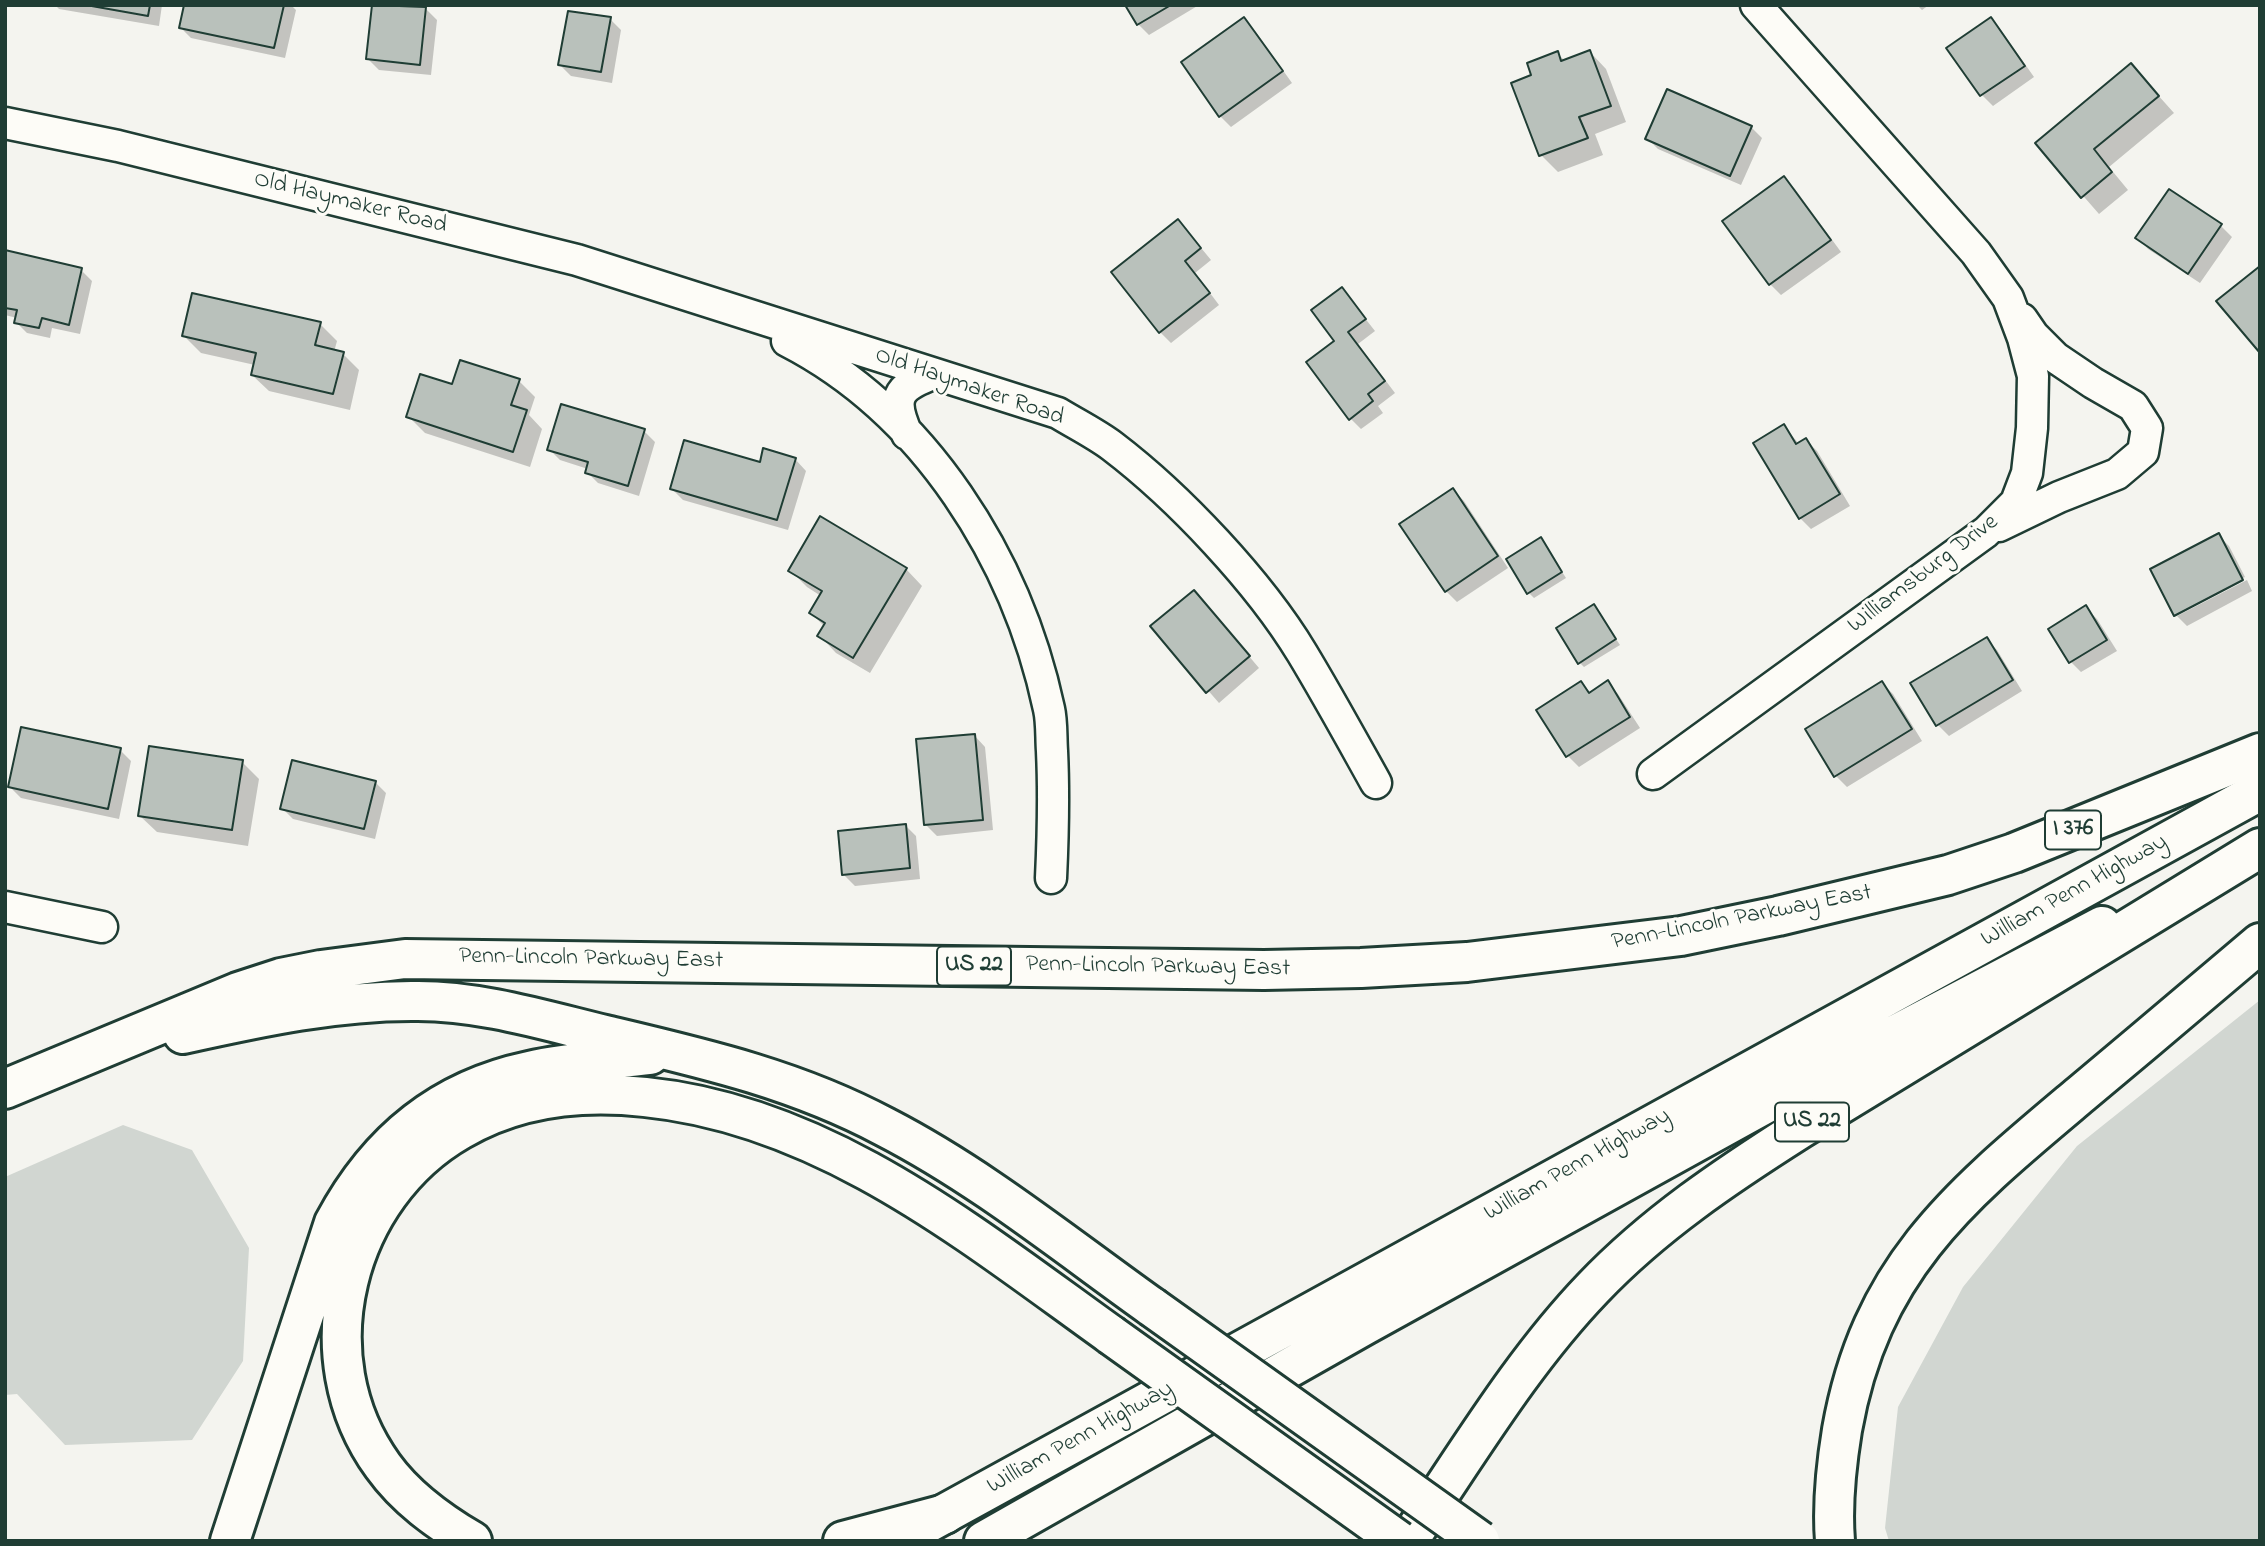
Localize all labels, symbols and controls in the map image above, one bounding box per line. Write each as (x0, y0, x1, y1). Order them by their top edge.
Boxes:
street label: Old Haymaker Road (250, 166, 450, 242)
street label: Old Haymaker Road (871, 342, 1067, 434)
street label: Williamsburg Drive (1843, 509, 2005, 641)
road number: I 376 (2045, 810, 2101, 850)
street label: William Penn Highway (1977, 829, 2173, 955)
street label: Penn-Lincoln Parkway East (1609, 880, 1875, 958)
street label: Penn-Lincoln Parkway East (459, 943, 723, 977)
road number: US 22 (937, 946, 1011, 986)
street label: Penn-Lincoln Parkway East (1026, 951, 1290, 985)
road number: US 22 (1775, 1102, 1849, 1142)
street label: William Penn Highway (1480, 1103, 1676, 1229)
street label: William Penn Highway (983, 1376, 1179, 1502)

